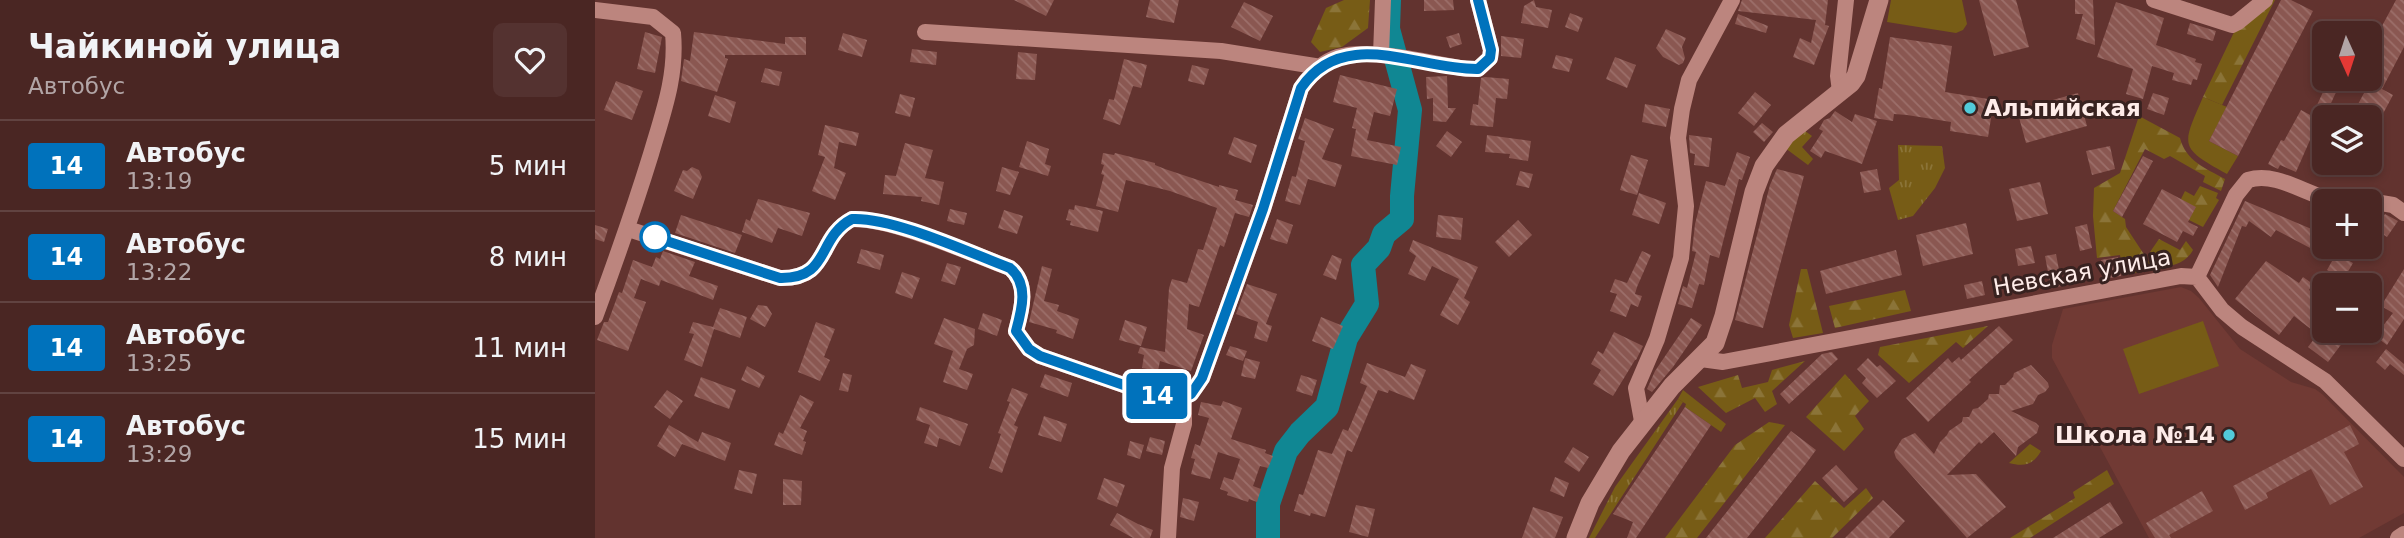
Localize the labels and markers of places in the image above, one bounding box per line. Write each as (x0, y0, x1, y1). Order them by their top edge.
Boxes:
place label: Альпийская (1984, 95, 2141, 121)
marker: Альпийская (1962, 100, 1978, 116)
unlabelled marker (640, 222, 670, 252)
place label: Школа №14 (2055, 422, 2215, 448)
marker: Школа №14 (2221, 427, 2237, 443)

